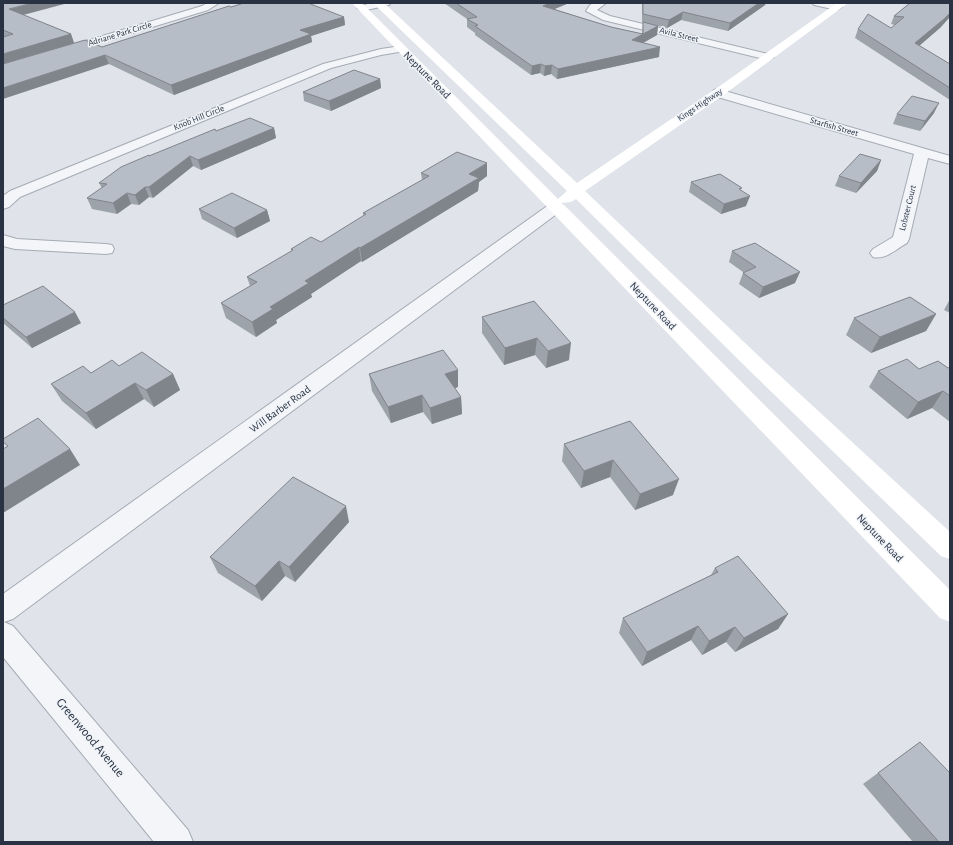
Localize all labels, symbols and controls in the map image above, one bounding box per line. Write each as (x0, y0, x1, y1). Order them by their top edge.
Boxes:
street label: Adriane Park Circle (87, 20, 153, 48)
street label: Avila Street (658, 26, 700, 44)
street label: Neptune Road (401, 49, 453, 101)
street label: Kings Highway (676, 87, 724, 123)
street label: Knob Hill Circle (172, 104, 226, 132)
street label: Starfish Street (809, 116, 859, 138)
street label: Lobster Court (898, 184, 918, 232)
street label: Neptune Road (628, 280, 678, 332)
street label: Will Barber Road (248, 383, 313, 435)
street label: Neptune Road (855, 512, 905, 564)
street label: Greenwood Avenue (53, 696, 127, 780)

